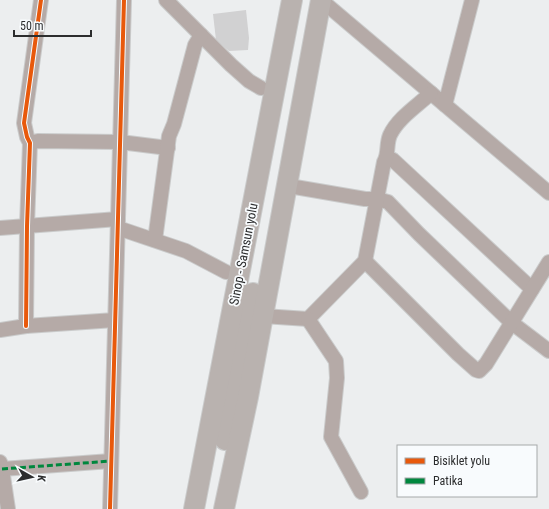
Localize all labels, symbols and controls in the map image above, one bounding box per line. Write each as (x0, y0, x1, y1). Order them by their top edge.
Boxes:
scale bar (14, 12, 91, 38)
text: 50 m (20, 19, 44, 33)
street label: Sinop - Samsun yolu (226, 202, 261, 306)
legend (397, 445, 537, 497)
text: Bisiklet yolu (433, 454, 490, 468)
north arrow (12, 457, 52, 497)
text: K (34, 474, 48, 483)
text: Patika (433, 474, 463, 488)

